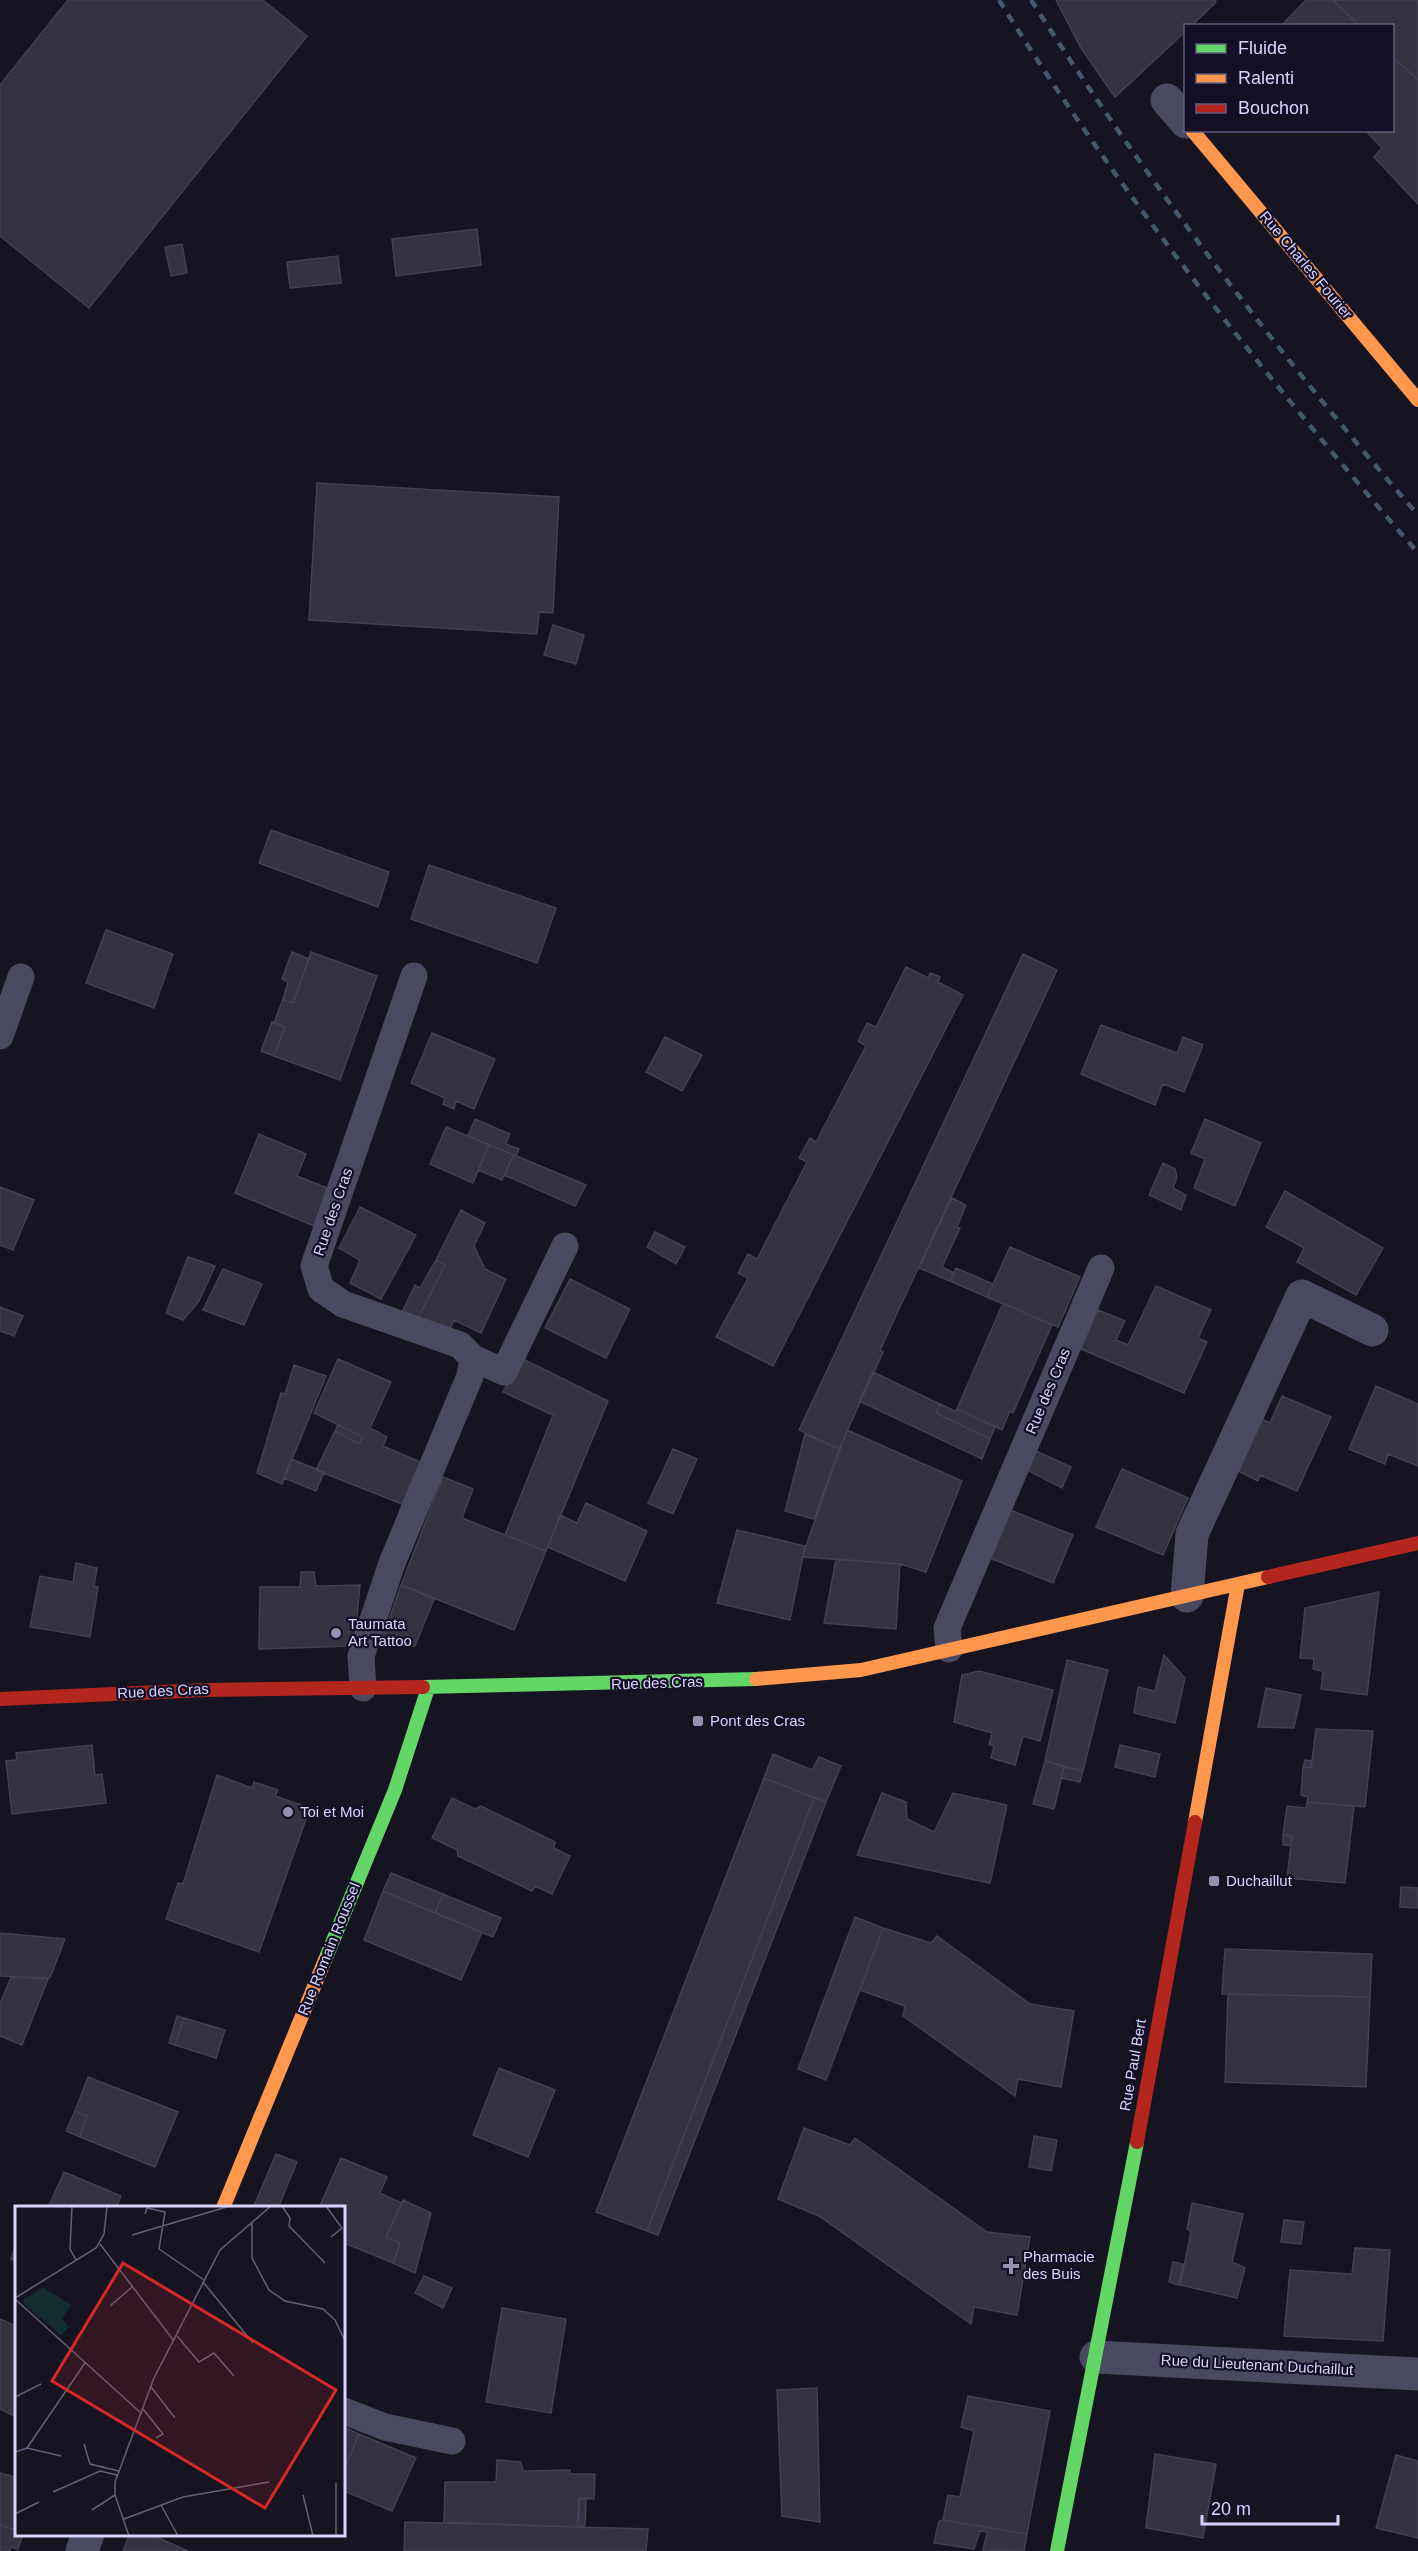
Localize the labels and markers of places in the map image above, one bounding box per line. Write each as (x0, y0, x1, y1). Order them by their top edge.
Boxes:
place label: Taumata Art Tattoo (348, 1615, 412, 1649)
marker: Taumata Art Tattoo (329, 1626, 343, 1640)
place label: Pont des Cras (710, 1712, 805, 1729)
marker: Pont des Cras (691, 1714, 705, 1728)
place label: Toi et Moi (300, 1803, 364, 1820)
marker: Toi et Moi (281, 1805, 295, 1819)
place label: Duchaillut (1226, 1872, 1293, 1889)
marker: Duchaillut (1207, 1874, 1221, 1888)
place label: Pharmacie des Buis (1023, 2248, 1095, 2282)
marker: Pharmacie des Buis (1004, 2259, 1018, 2273)

